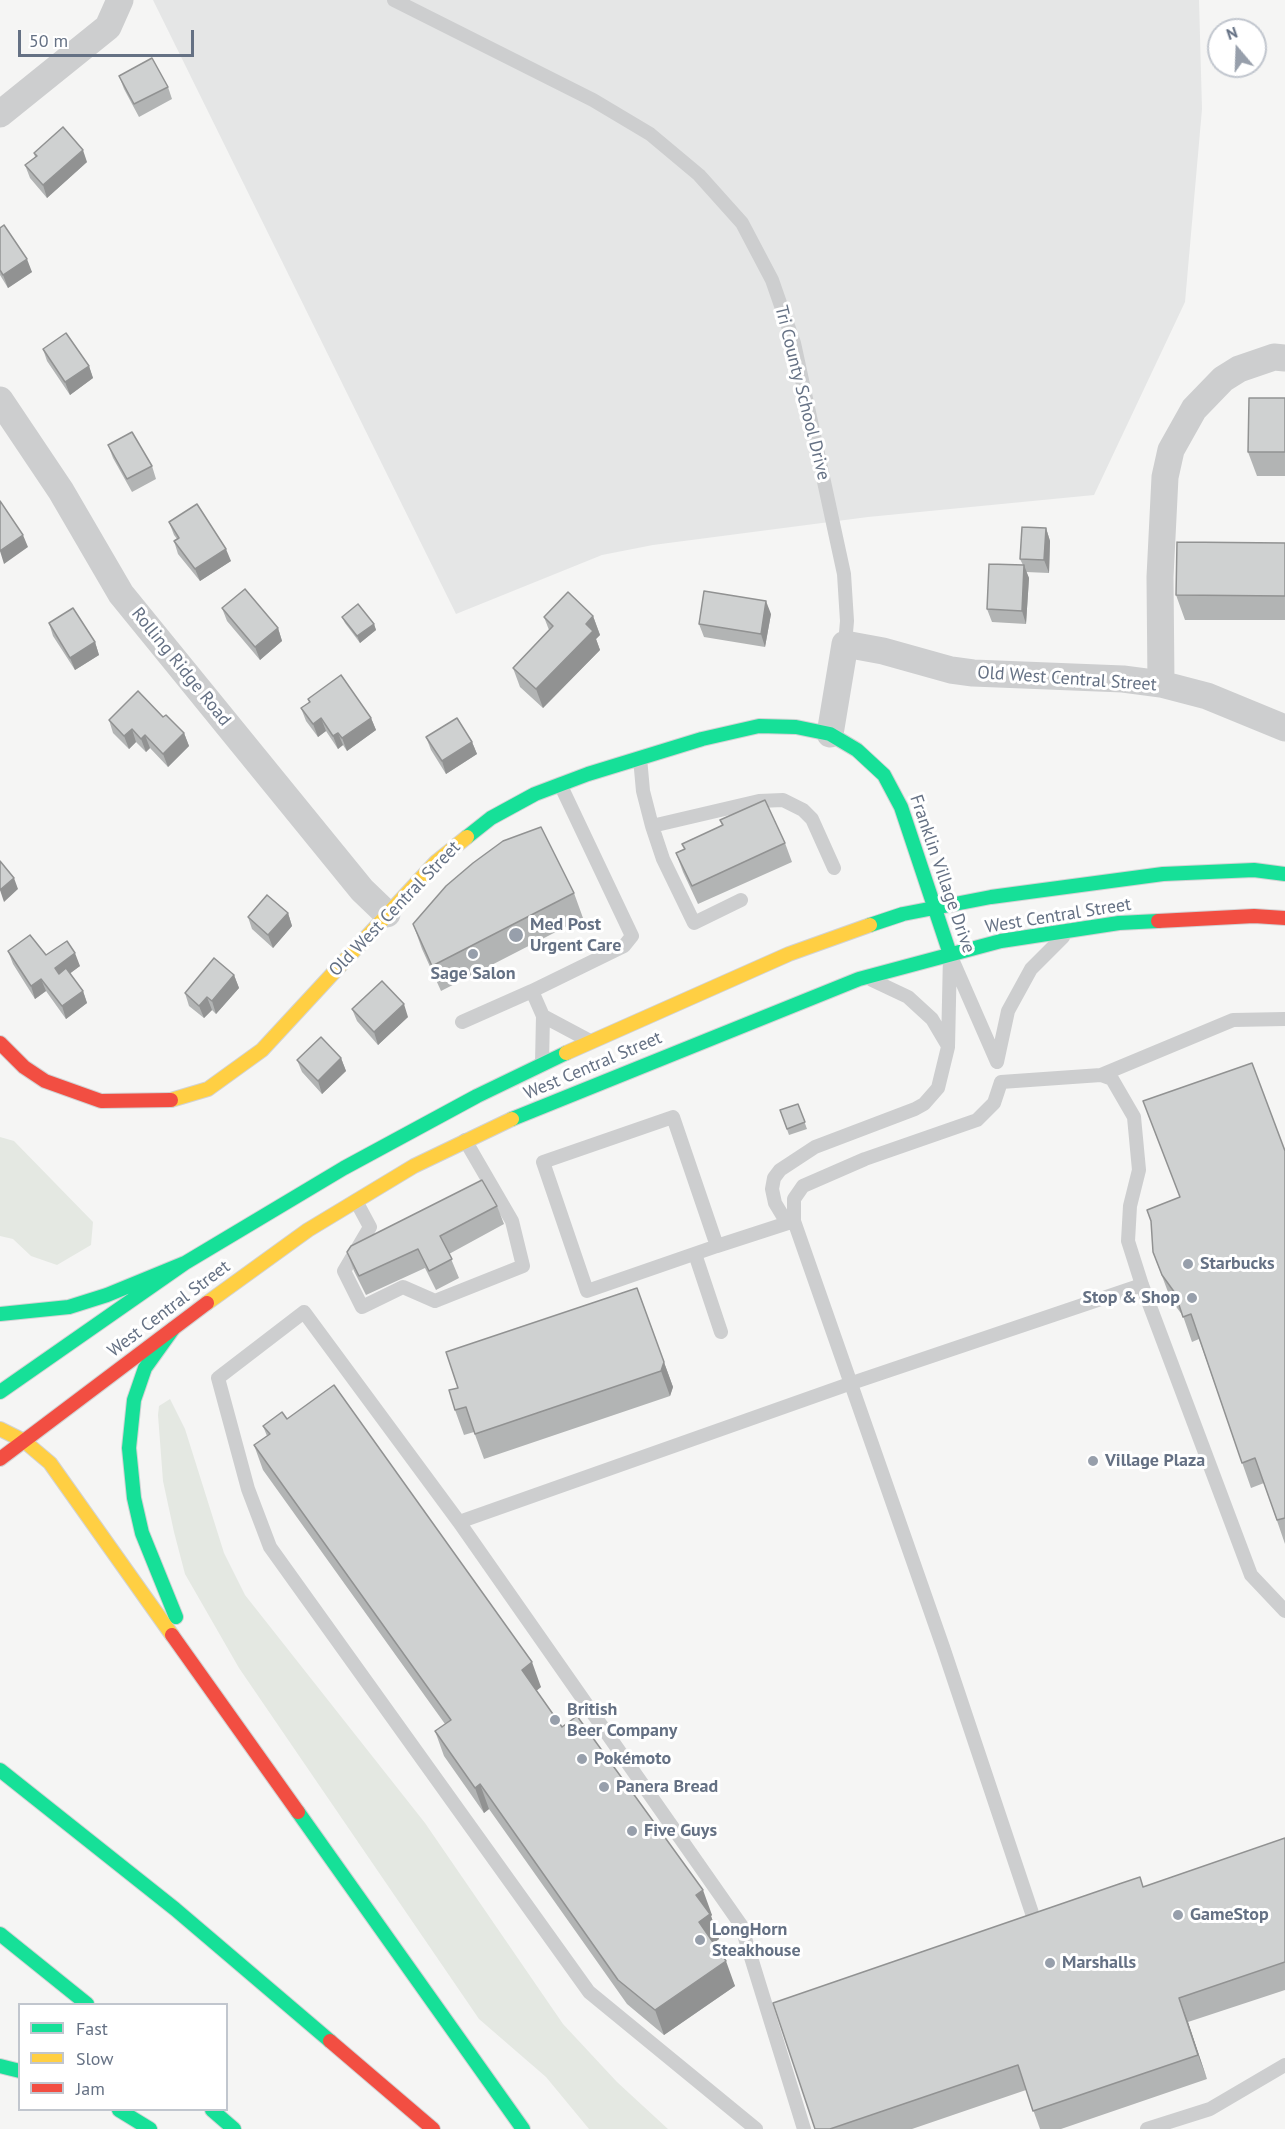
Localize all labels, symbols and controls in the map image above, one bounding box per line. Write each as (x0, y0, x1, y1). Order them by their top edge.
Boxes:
scale bar (21, 18, 196, 56)
north arrow (1207, 18, 1267, 78)
text: N (1224, 22, 1240, 44)
text: 50 m (29, 29, 68, 52)
street label: Tri County School Drive (770, 303, 834, 483)
street label: Rolling Ridge Road (127, 603, 235, 731)
street label: Old West Central Street (977, 662, 1157, 696)
street label: Franklin Village Drive (905, 792, 979, 956)
street label: Old West Central Street (325, 837, 465, 981)
street label: West Central Street (983, 894, 1133, 938)
place label: Med Post Urgent Care (530, 914, 621, 956)
marker: Med Post Urgent Care (507, 926, 525, 944)
marker: Sage Salon (466, 947, 480, 961)
place label: Sage Salon (430, 963, 516, 985)
street label: West Central Street (521, 1027, 665, 1105)
place label: Starbucks (1200, 1253, 1275, 1275)
street label: West Central Street (104, 1256, 234, 1362)
marker: Starbucks (1181, 1257, 1195, 1271)
place label: Stop & Shop (1082, 1287, 1180, 1309)
marker: Stop & Shop (1185, 1291, 1199, 1305)
place label: Village Plaza (1105, 1450, 1205, 1472)
marker: Village Plaza (1086, 1454, 1100, 1468)
place label: British Beer Company (567, 1699, 677, 1742)
marker: British Beer Company (548, 1713, 562, 1727)
place label: Pokémoto (594, 1748, 671, 1770)
marker: Pokémoto (575, 1752, 589, 1766)
place label: Panera Bread (616, 1776, 718, 1798)
marker: Panera Bread (597, 1780, 611, 1794)
place label: Five Guys (644, 1820, 717, 1842)
marker: Five Guys (625, 1824, 639, 1838)
place label: GameStop (1190, 1904, 1269, 1926)
marker: GameStop (1171, 1908, 1185, 1922)
place label: LongHorn Steakhouse (712, 1919, 801, 1962)
marker: LongHorn Steakhouse (693, 1933, 707, 1947)
place label: Marshalls (1062, 1952, 1136, 1974)
marker: Marshalls (1043, 1956, 1057, 1970)
legend (18, 2003, 228, 2111)
text: Fast (76, 2017, 108, 2040)
text: Slow (76, 2047, 114, 2070)
text: Jam (76, 2077, 105, 2100)

